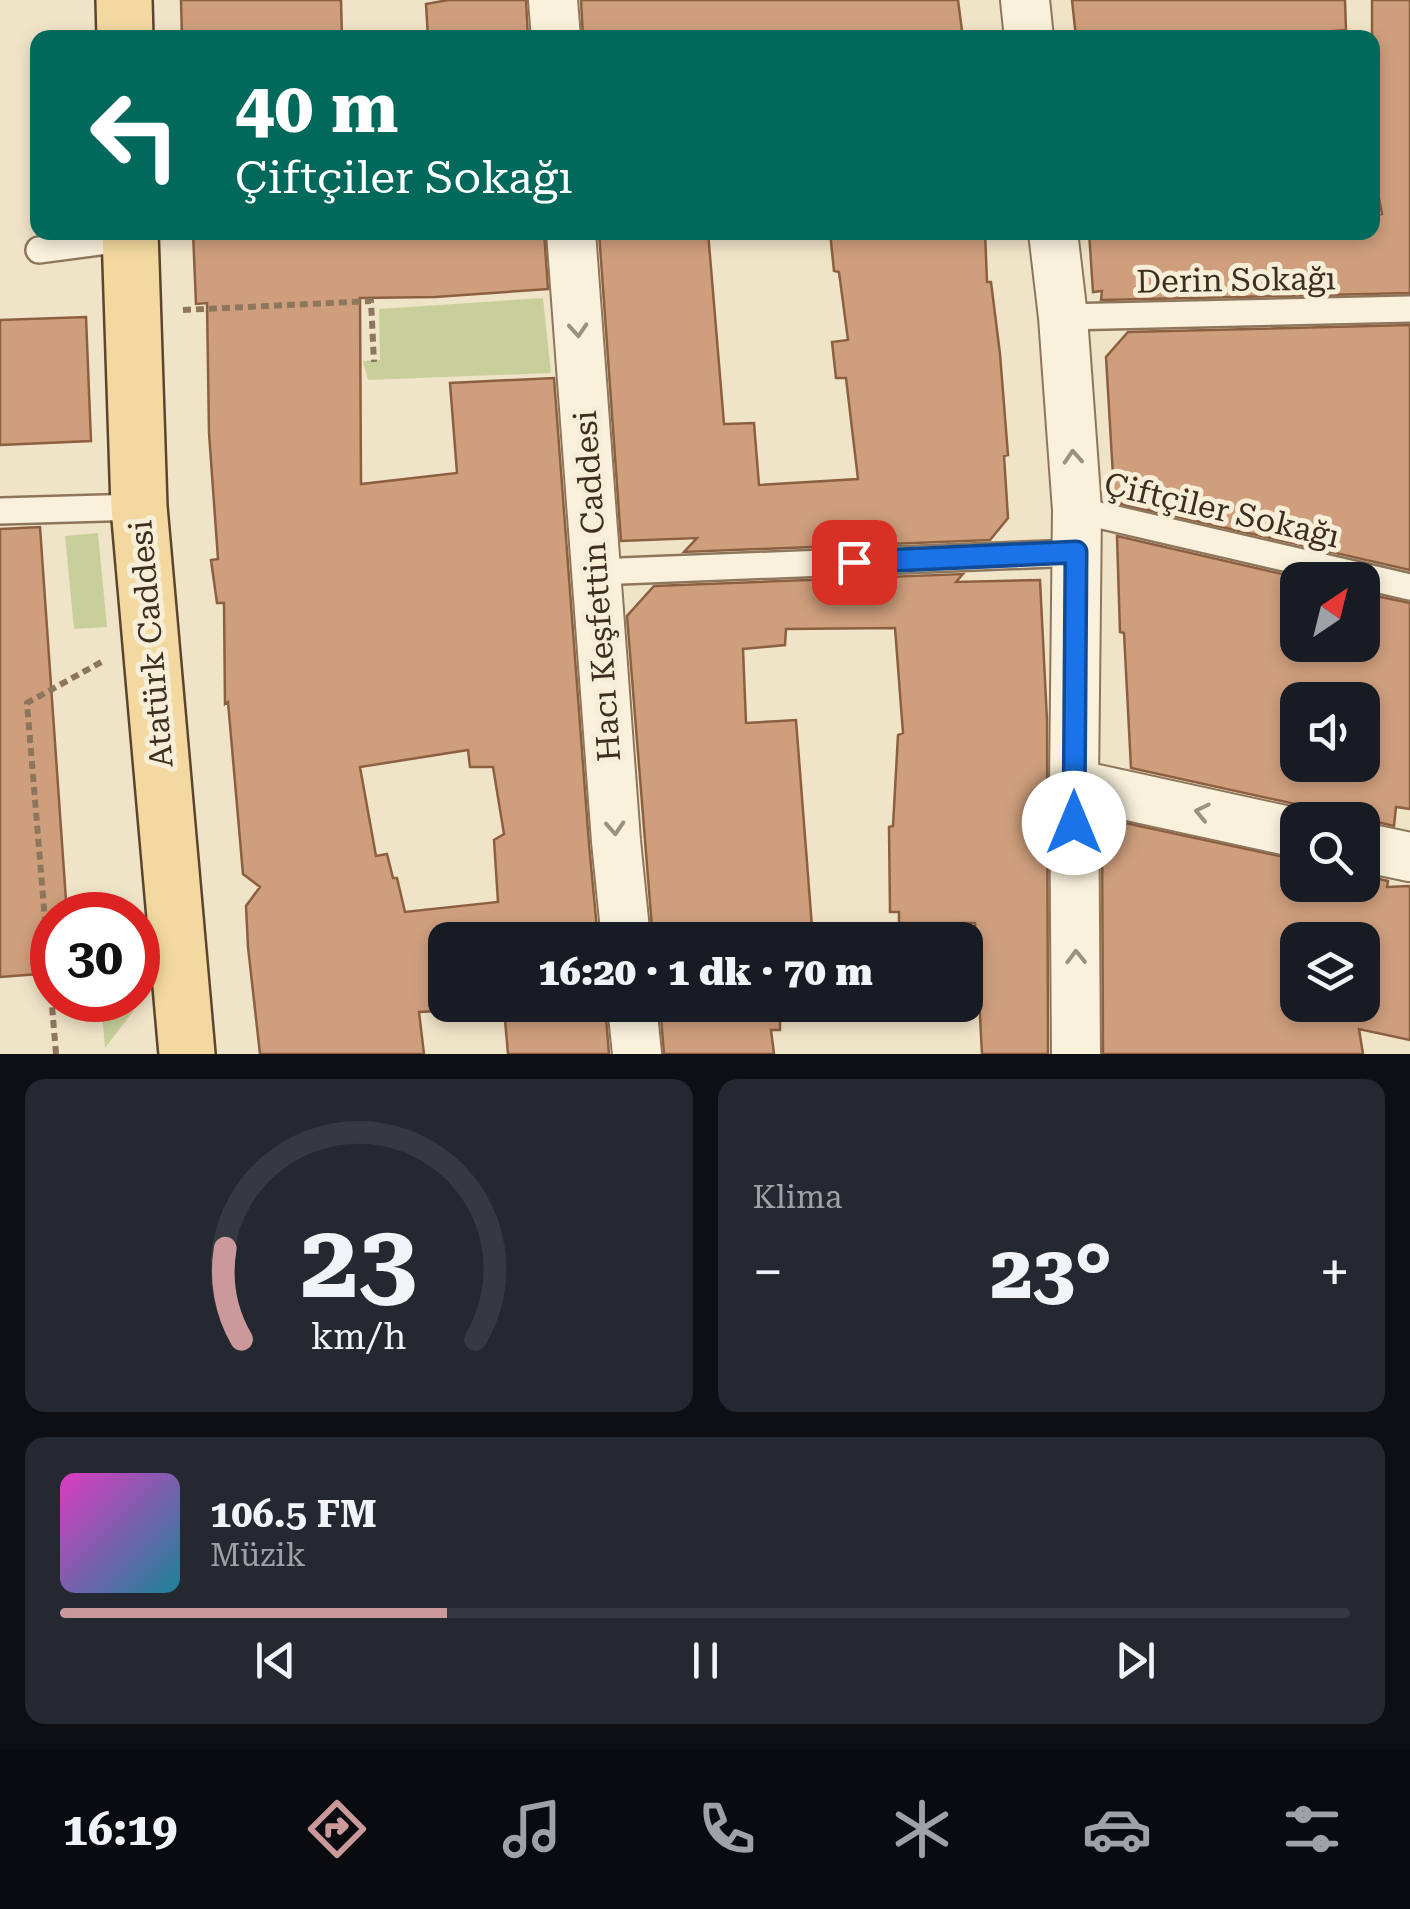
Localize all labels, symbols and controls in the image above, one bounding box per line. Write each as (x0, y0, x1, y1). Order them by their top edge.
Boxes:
text: 40 m (235, 67, 399, 149)
icon: left (70, 70, 200, 200)
text: Çiftçiler Sokağı (235, 151, 573, 204)
street label: Derin Sokağı (1136, 259, 1336, 301)
one-way arrow (567, 322, 588, 338)
street label: Hacı Keşfettin Caddesi (566, 409, 628, 763)
one-way arrow (1063, 448, 1084, 464)
street label: Çiftçiler Sokağı (1101, 464, 1343, 556)
street label: Atatürk Caddesi (121, 519, 181, 769)
pin (812, 520, 897, 605)
icon: arrive (827, 535, 882, 590)
north arrow (1280, 562, 1380, 662)
map controls (1280, 562, 1380, 1022)
button: sound (1280, 682, 1380, 782)
position arrow (1022, 771, 1126, 875)
button: search (1280, 802, 1380, 902)
one-way arrow (1194, 803, 1211, 824)
one-way arrow (604, 821, 625, 837)
speed limit sign: 30 (30, 892, 160, 1022)
button: layers (1280, 922, 1380, 1022)
one-way arrow (1065, 948, 1086, 964)
text: 16:20 · 1 dk · 70 m (538, 950, 873, 994)
text: Klima (753, 1178, 842, 1216)
text: 23 (301, 1201, 417, 1322)
text: 23° (990, 1228, 1112, 1316)
text: − (753, 1240, 783, 1304)
text: + (1319, 1240, 1350, 1304)
text: km/h (311, 1316, 407, 1358)
text: 106.5 FM (210, 1492, 377, 1536)
text: Müzik (210, 1536, 306, 1574)
icon: previous (248, 1633, 303, 1688)
icon: pause (678, 1633, 733, 1688)
icon: next (1108, 1633, 1163, 1688)
icon: directions (302, 1794, 372, 1864)
icon: music (497, 1794, 567, 1864)
icon: phone (692, 1794, 762, 1864)
icon: climate (887, 1794, 957, 1864)
icon: car (1082, 1794, 1152, 1864)
icon: filters (1277, 1794, 1347, 1864)
text: 16:19 (63, 1803, 177, 1856)

